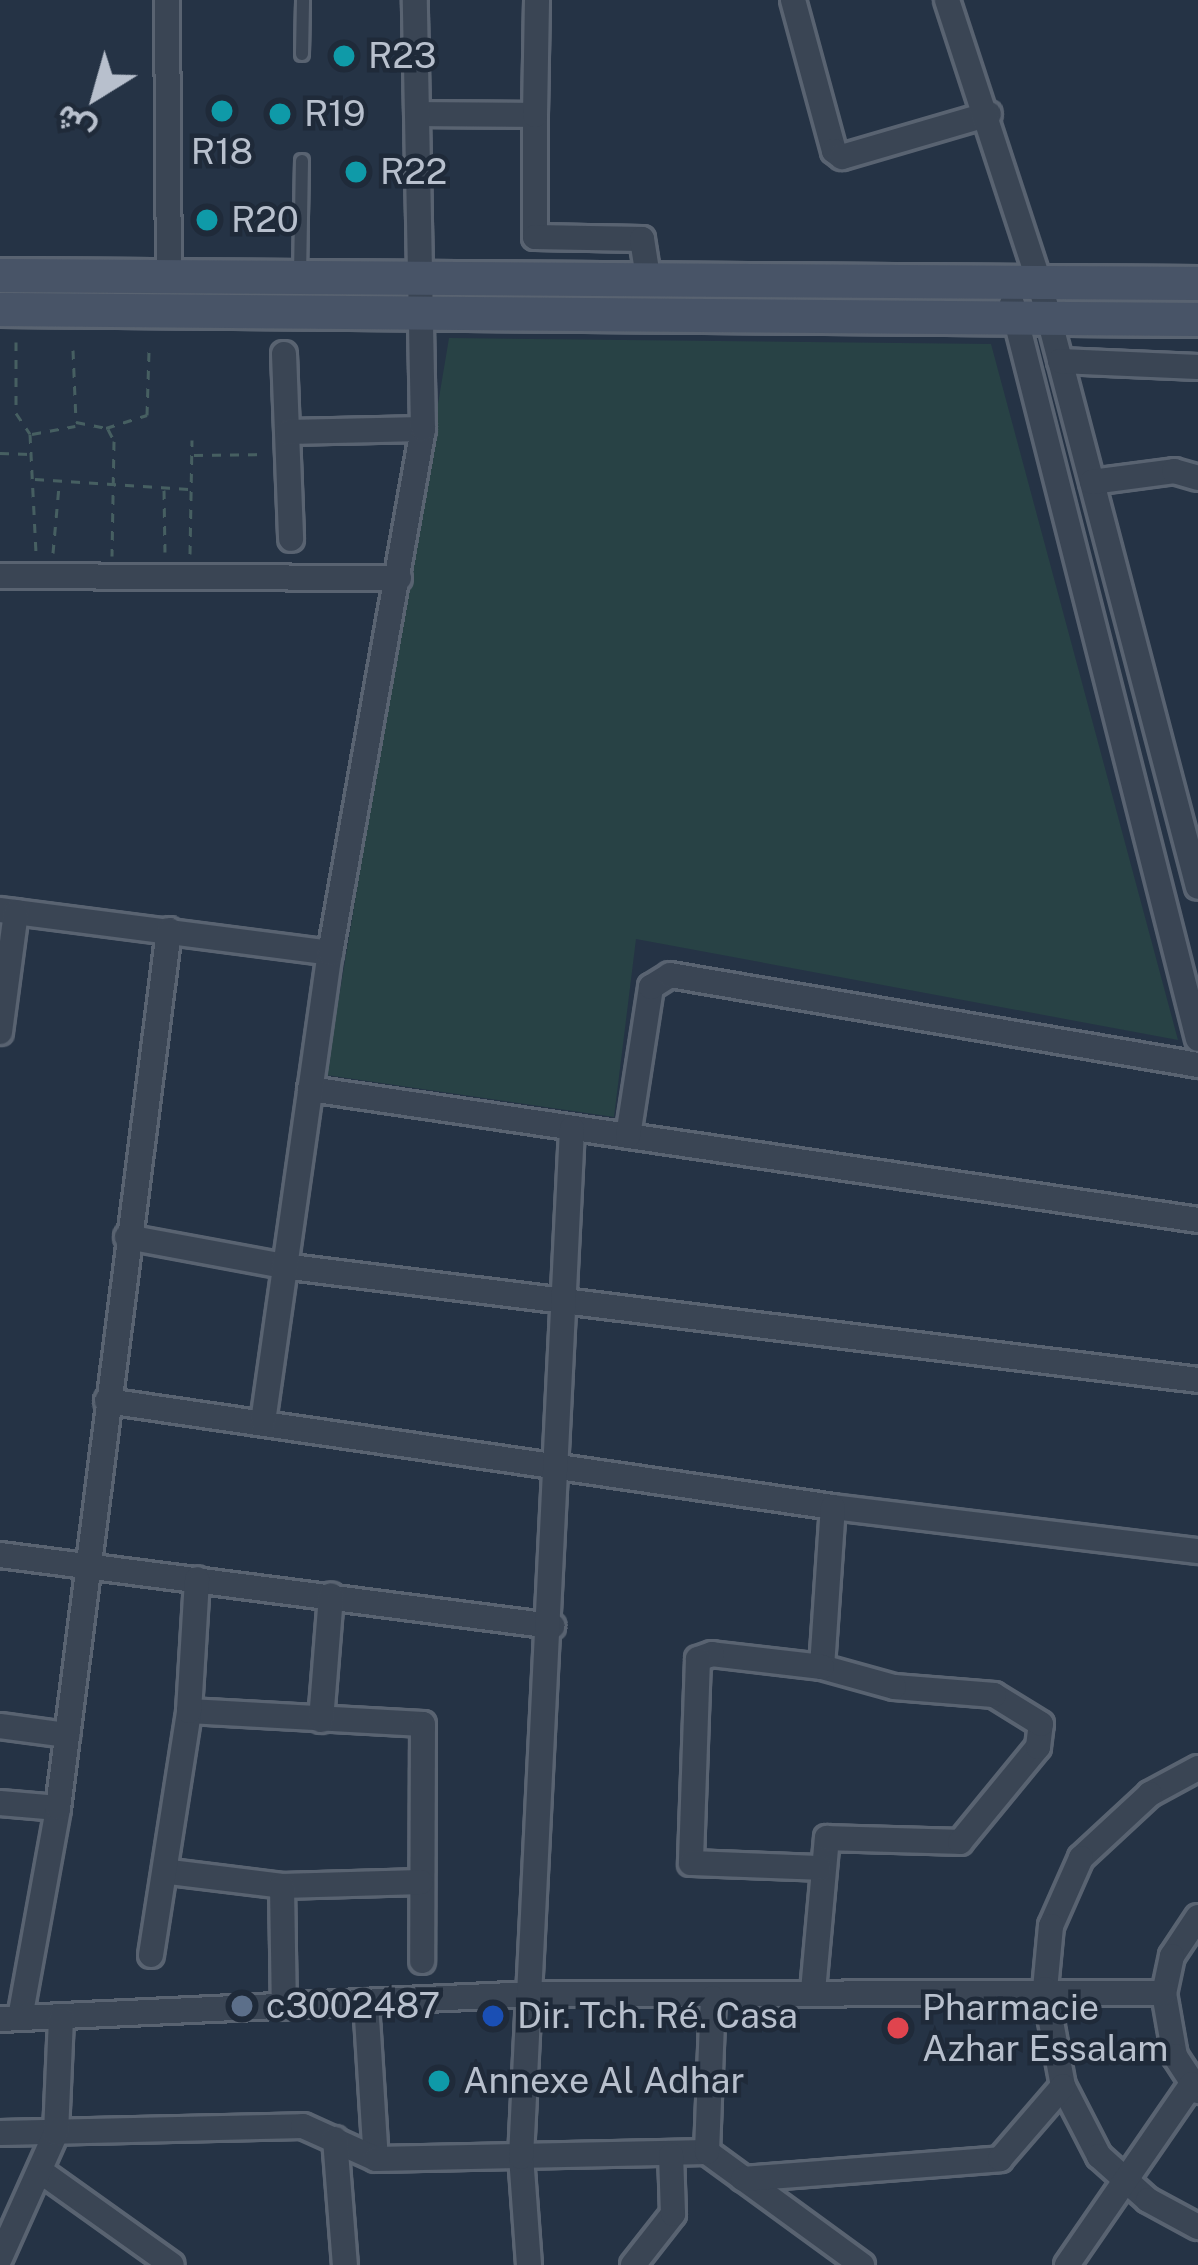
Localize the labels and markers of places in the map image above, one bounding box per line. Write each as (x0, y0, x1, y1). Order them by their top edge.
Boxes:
place label: R23 (368, 34, 436, 78)
marker: R23 (331, 43, 357, 69)
place label: R19 (304, 92, 365, 136)
marker: R18 (209, 98, 235, 124)
marker: R19 (267, 101, 293, 127)
place label: R18 (191, 130, 253, 174)
place label: R22 (380, 150, 447, 194)
marker: R22 (343, 159, 369, 185)
place label: R20 (231, 198, 299, 242)
marker: R20 (194, 207, 220, 233)
place label: c3002487 (266, 1984, 440, 2028)
place label: Pharmacie Azhar Essalam (922, 1985, 1169, 2070)
marker: c3002487 (229, 1993, 255, 2019)
place label: Dir. Tch. Ré. Casa (517, 1994, 799, 2038)
marker: Dir. Tch. Ré. Casa (480, 2003, 506, 2029)
marker: Pharmacie Azhar Essalam (885, 2015, 911, 2041)
place label: Annexe Al Adhar (463, 2059, 745, 2103)
marker: Annexe Al Adhar (426, 2068, 452, 2094)

